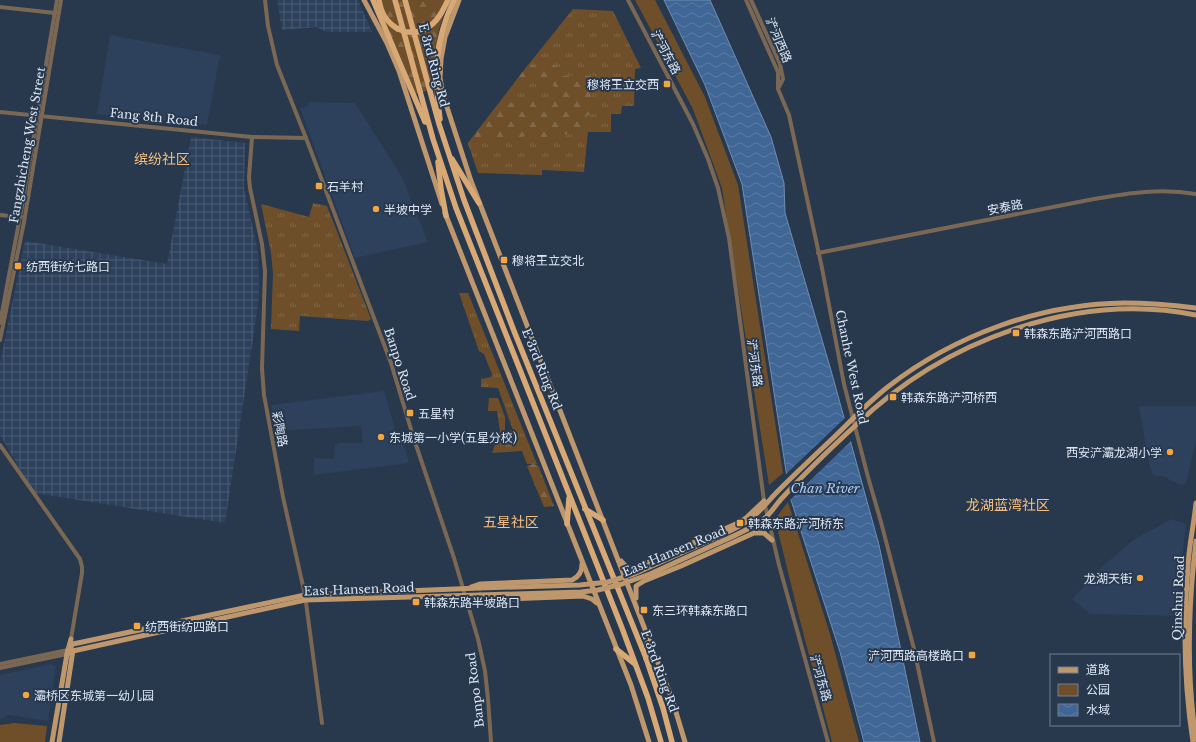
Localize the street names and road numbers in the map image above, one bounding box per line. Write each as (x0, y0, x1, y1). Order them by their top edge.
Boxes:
street label: 浐河西路 (763, 15, 795, 65)
street label: E 3rd Ring Rd (416, 21, 452, 109)
street label: 浐河东路 (648, 27, 684, 77)
street label: Fangzhicheng West Street (6, 65, 48, 224)
street label: Fang 8th Road (109, 105, 199, 129)
street label: 安泰路 (986, 196, 1024, 218)
street label: Chanhe West Road (833, 309, 871, 425)
street label: Banpo Road (381, 326, 419, 402)
street label: E 3rd Ring Rd (519, 326, 565, 412)
street label: 浐河东路 (744, 338, 766, 388)
street label: 彩陶路 (269, 410, 291, 448)
street label: East Hansen Road (620, 522, 728, 580)
street label: Qinshui Road (1169, 555, 1187, 641)
street label: East Hansen Road (303, 580, 415, 598)
street label: E 3rd Ring Rd (638, 628, 682, 714)
street label: Banpo Road (463, 652, 487, 728)
street label: 浐河东路 (807, 653, 835, 703)

